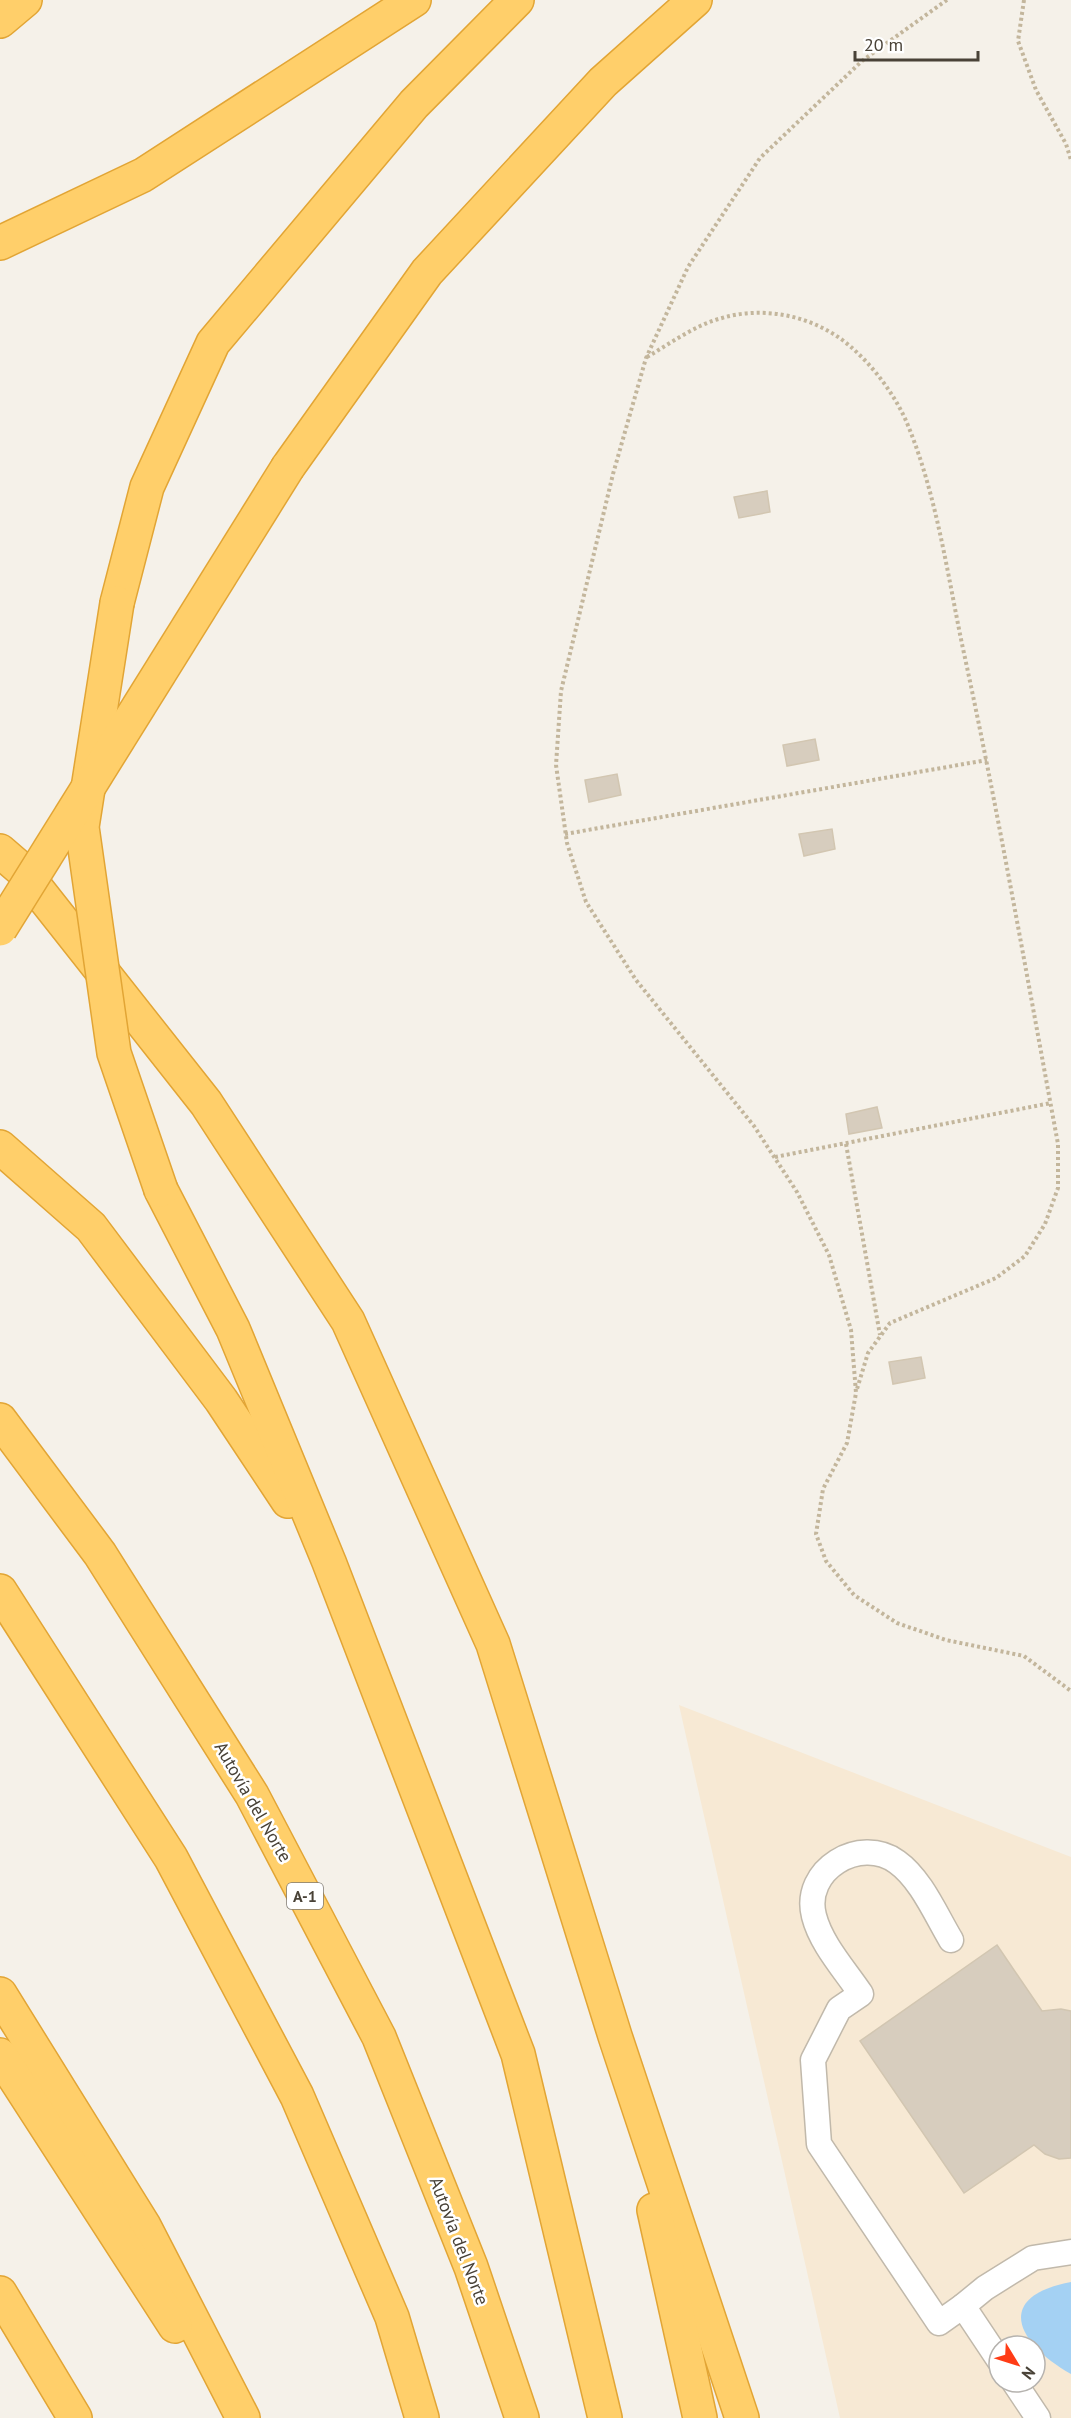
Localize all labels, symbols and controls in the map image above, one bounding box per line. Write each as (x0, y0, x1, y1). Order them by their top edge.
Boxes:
scale bar (855, 24, 978, 62)
text: 20 m (864, 33, 903, 56)
street label: Autovía del Norte (210, 1737, 297, 1866)
road number: A-1 (287, 1883, 323, 1909)
street label: Autovía del Norte (425, 2174, 494, 2308)
north arrow (987, 2334, 1047, 2394)
text: N (1018, 2363, 1040, 2384)

